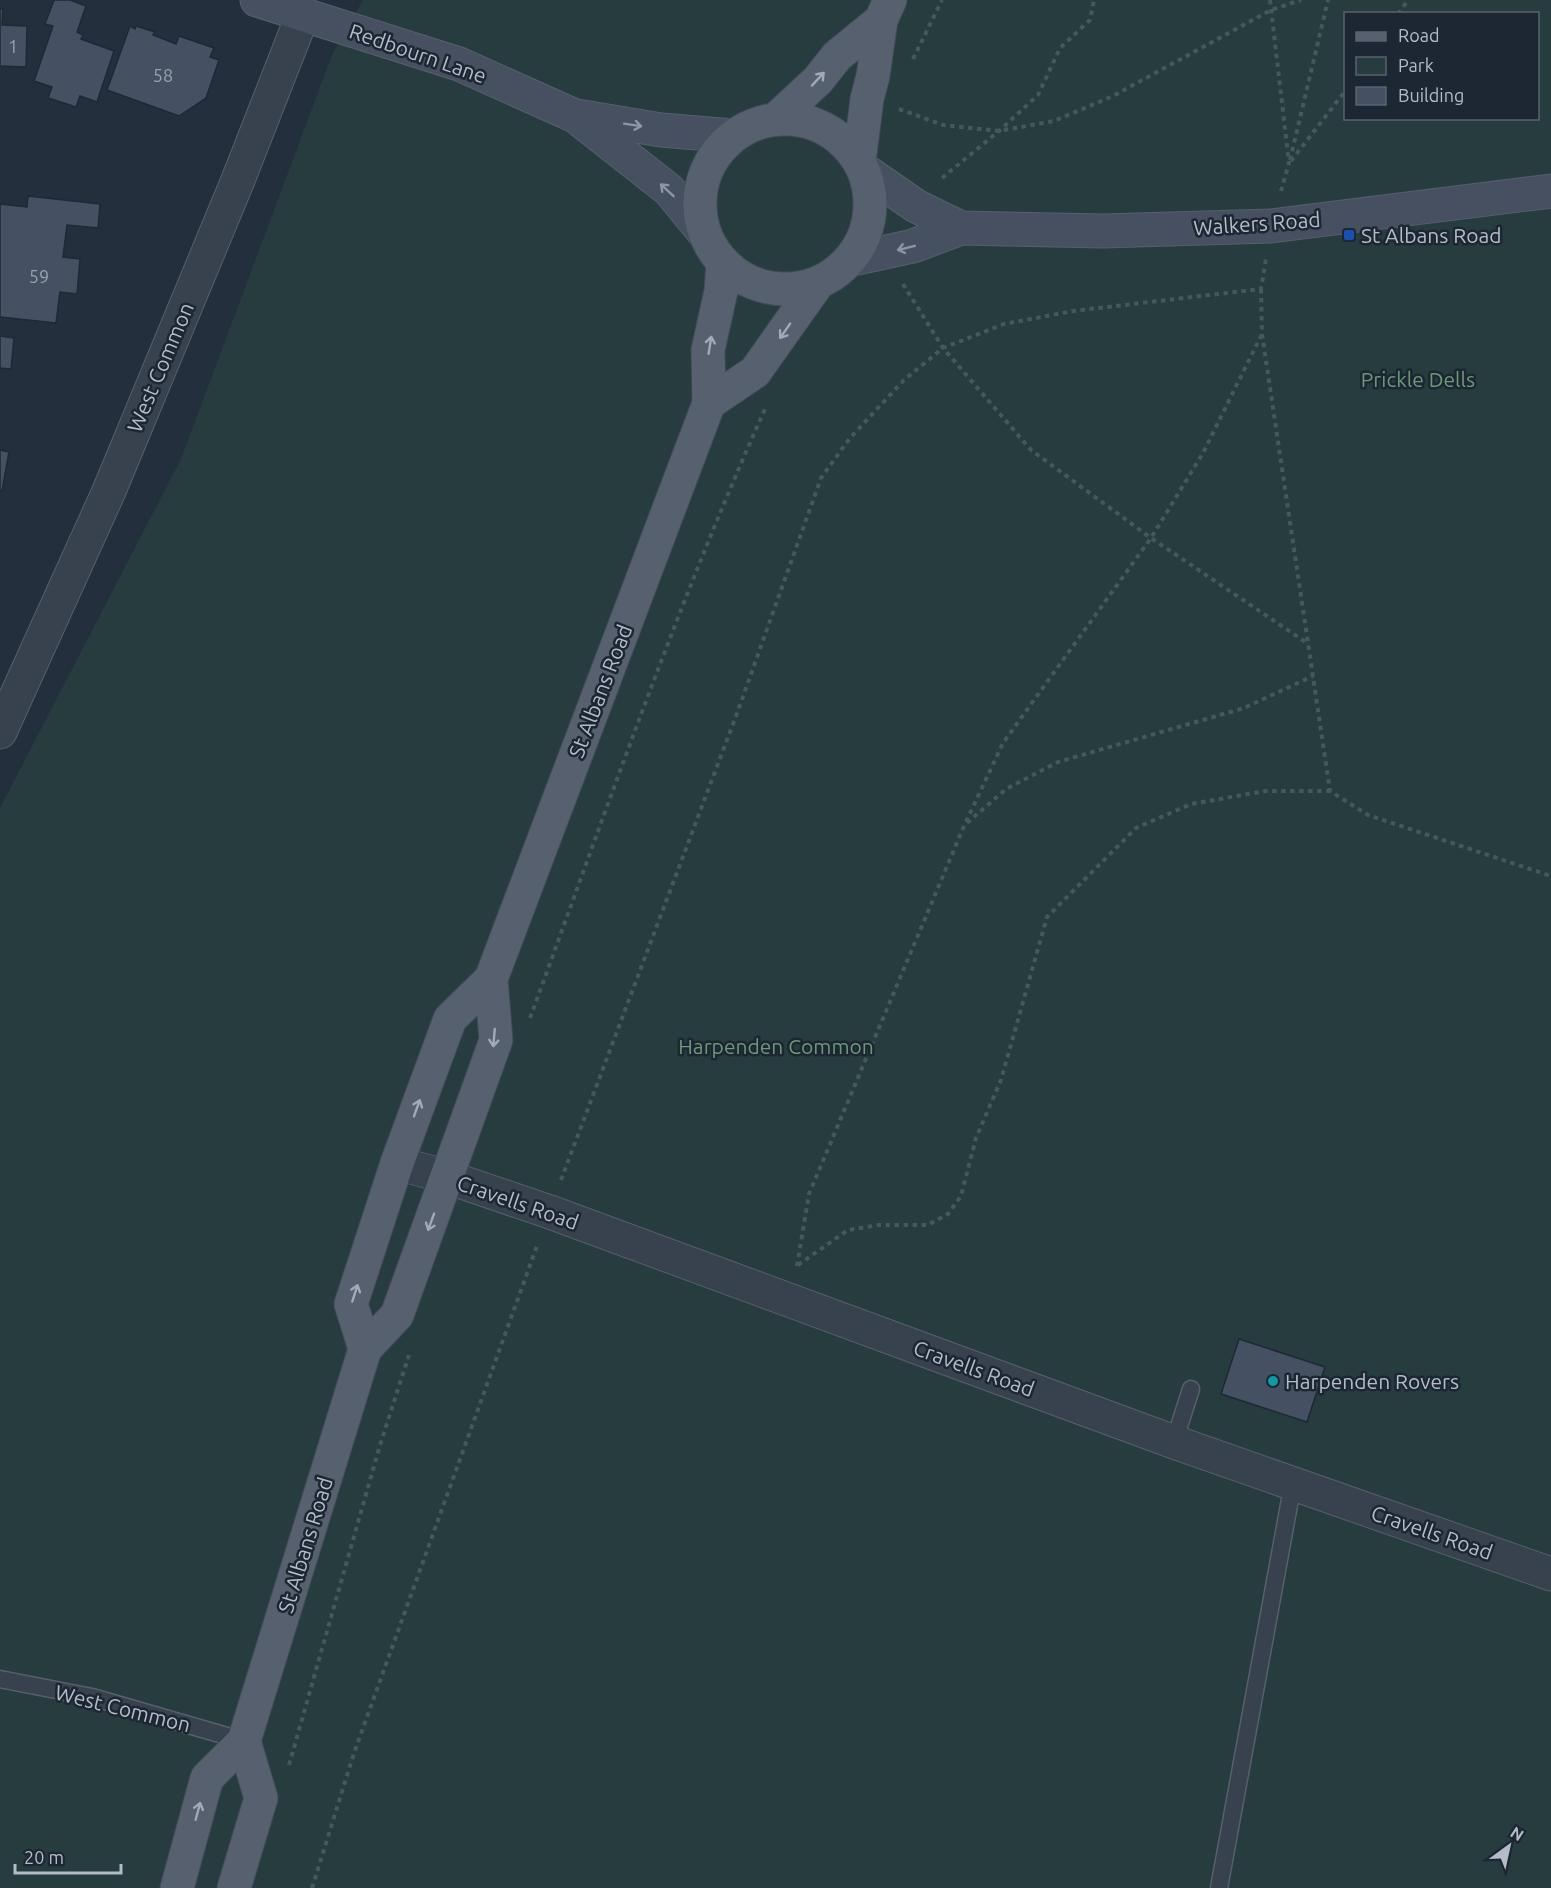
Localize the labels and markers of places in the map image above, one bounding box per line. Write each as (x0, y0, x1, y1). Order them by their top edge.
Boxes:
place label: St Albans Road (1361, 223, 1502, 247)
marker: St Albans Road (1342, 228, 1356, 242)
place label: Harpenden Rovers (1285, 1369, 1459, 1393)
marker: Harpenden Rovers (1266, 1374, 1280, 1388)

